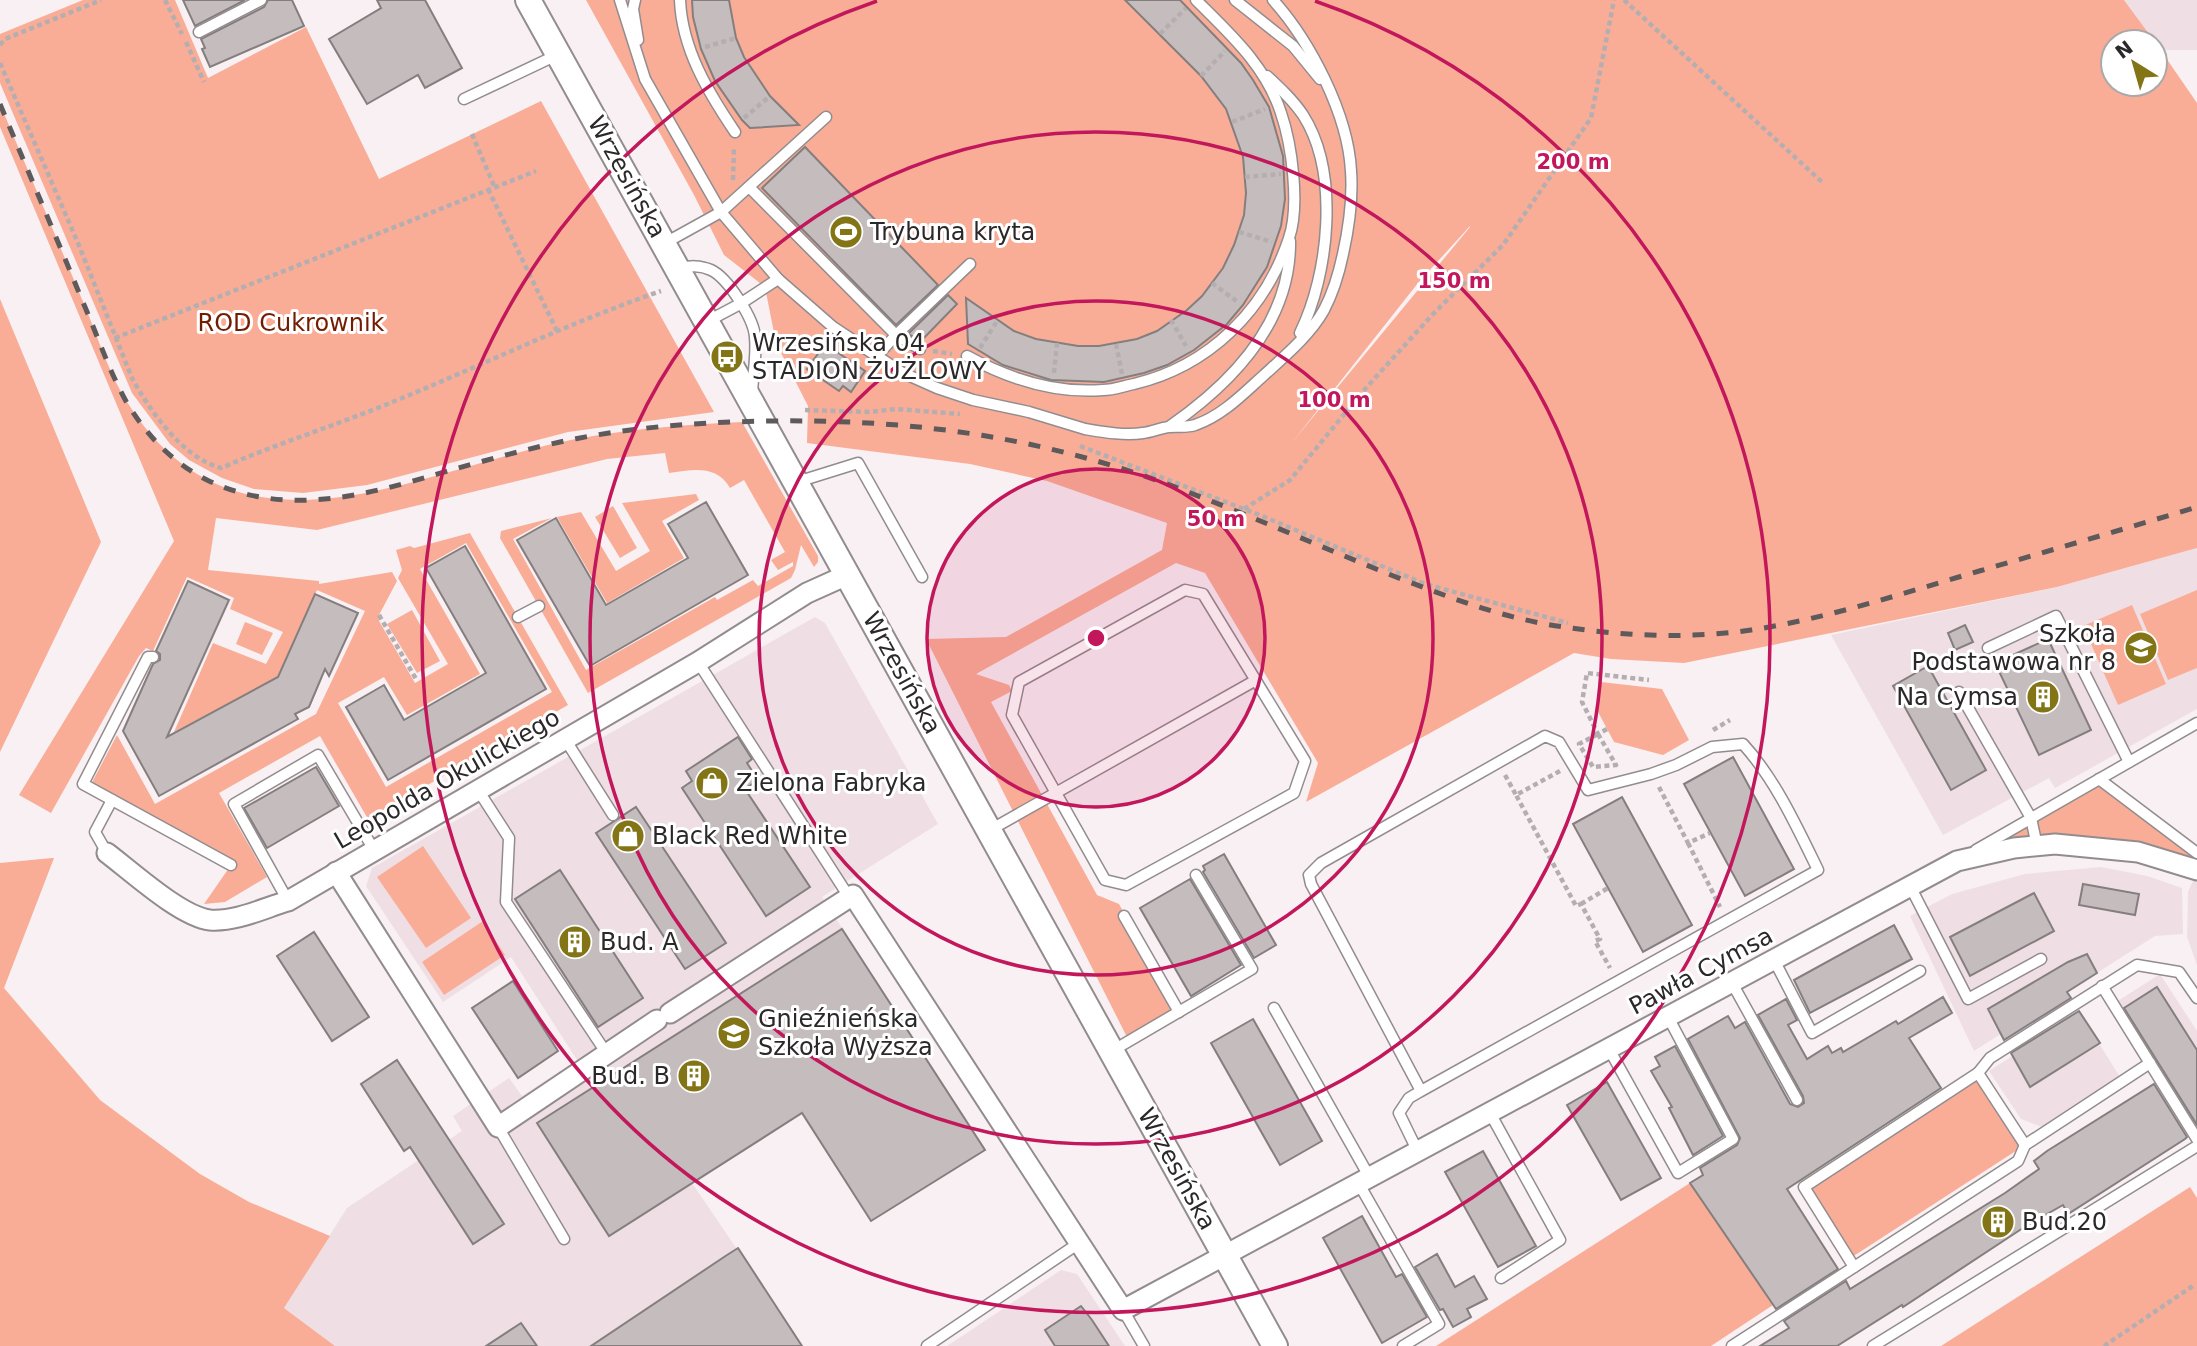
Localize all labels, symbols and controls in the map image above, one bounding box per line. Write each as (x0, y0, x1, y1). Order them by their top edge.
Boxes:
north arrow (2099, 28, 2169, 98)
text: N (2111, 36, 2137, 63)
street label: Wrzesińska (582, 111, 672, 243)
text: 200 m (1536, 150, 1610, 174)
sports icon: Trybuna kryta (827, 213, 865, 251)
place label: Trybuna kryta (869, 218, 1035, 246)
text: 150 m (1417, 269, 1491, 293)
park label: ROD Cukrownik (198, 309, 385, 337)
place label: Wrzesińska 04 STADION ŻUŻLOWY (752, 329, 987, 385)
bus stop icon: Wrzesińska 04 STADION ŻUŻLOWY (708, 338, 746, 376)
text: 100 m (1297, 388, 1371, 412)
text: 50 m (1187, 507, 1245, 531)
street label: Wrzesińska (857, 607, 947, 739)
place label: Szkoła Podstawowa nr 8 (1912, 620, 2116, 676)
centre of rings (1084, 626, 1108, 650)
school or university icon: Szkoła Podstawowa nr 8 (2122, 629, 2160, 667)
building icon: Na Cymsa (2024, 678, 2062, 716)
place label: Na Cymsa (1896, 683, 2018, 711)
street label: Leopolda Okulickiego (329, 703, 565, 855)
shop icon: Zielona Fabryka (693, 764, 731, 802)
place label: Zielona Fabryka (736, 769, 927, 797)
shop icon: Black Red White (609, 817, 647, 855)
place label: Black Red White (652, 822, 848, 850)
street label: Pawła Cymsa (1624, 921, 1778, 1021)
building icon: Bud. A (556, 923, 594, 961)
place label: Bud. A (600, 928, 679, 956)
place label: Gnieźnieńska Szkoła Wyższa (758, 1005, 933, 1061)
school or university icon: Gnieźnieńska Szkoła Wyższa (715, 1014, 753, 1052)
building icon: Bud. B (675, 1057, 713, 1095)
place label: Bud. B (591, 1062, 670, 1090)
street label: Wrzesińska (1132, 1103, 1222, 1235)
building icon: Bud.20 (1979, 1203, 2017, 1241)
place label: Bud.20 (2022, 1208, 2107, 1236)

